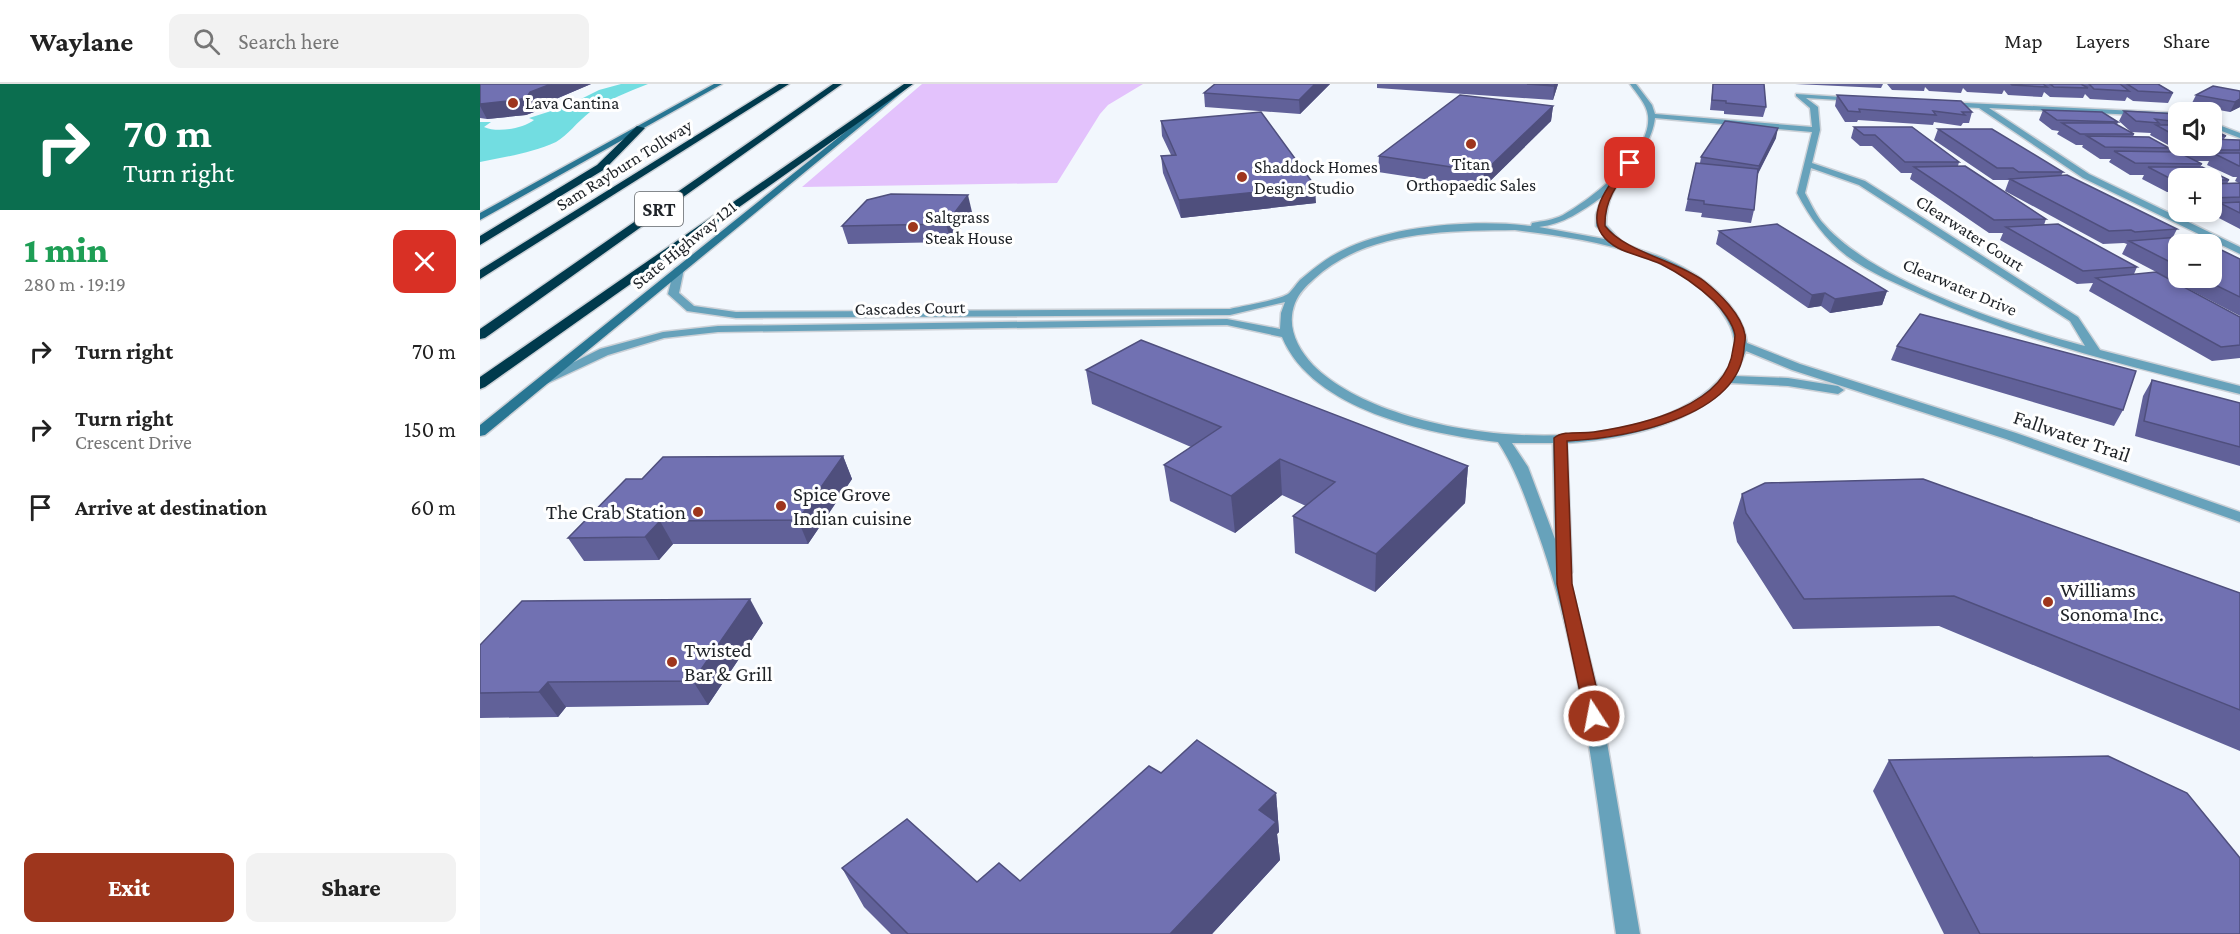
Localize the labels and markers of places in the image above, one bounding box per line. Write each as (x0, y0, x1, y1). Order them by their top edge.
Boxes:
place label: Lava Cantina (525, 93, 619, 113)
marker: Lava Cantina (506, 96, 520, 110)
marker: Titan Orthopaedic Sales (1464, 137, 1478, 151)
pin (1604, 137, 1655, 188)
place label: Titan Orthopaedic Sales (1406, 154, 1536, 195)
place label: Shaddock Homes Design Studio (1254, 157, 1378, 198)
marker: Shaddock Homes Design Studio (1235, 170, 1249, 184)
place label: Saltgrass Steak House (925, 207, 1013, 248)
marker: Saltgrass Steak House (906, 220, 920, 234)
place label: Spice Grove Indian cuisine (793, 482, 912, 530)
marker: Spice Grove Indian cuisine (774, 499, 788, 513)
place label: The Crab Station (546, 500, 686, 524)
marker: The Crab Station (691, 505, 705, 519)
place label: Williams Sonoma Inc. (2060, 578, 2164, 626)
marker: Williams Sonoma Inc. (2041, 595, 2055, 609)
place label: Twisted Bar & Grill (684, 638, 772, 686)
marker: Twisted Bar & Grill (665, 655, 679, 669)

